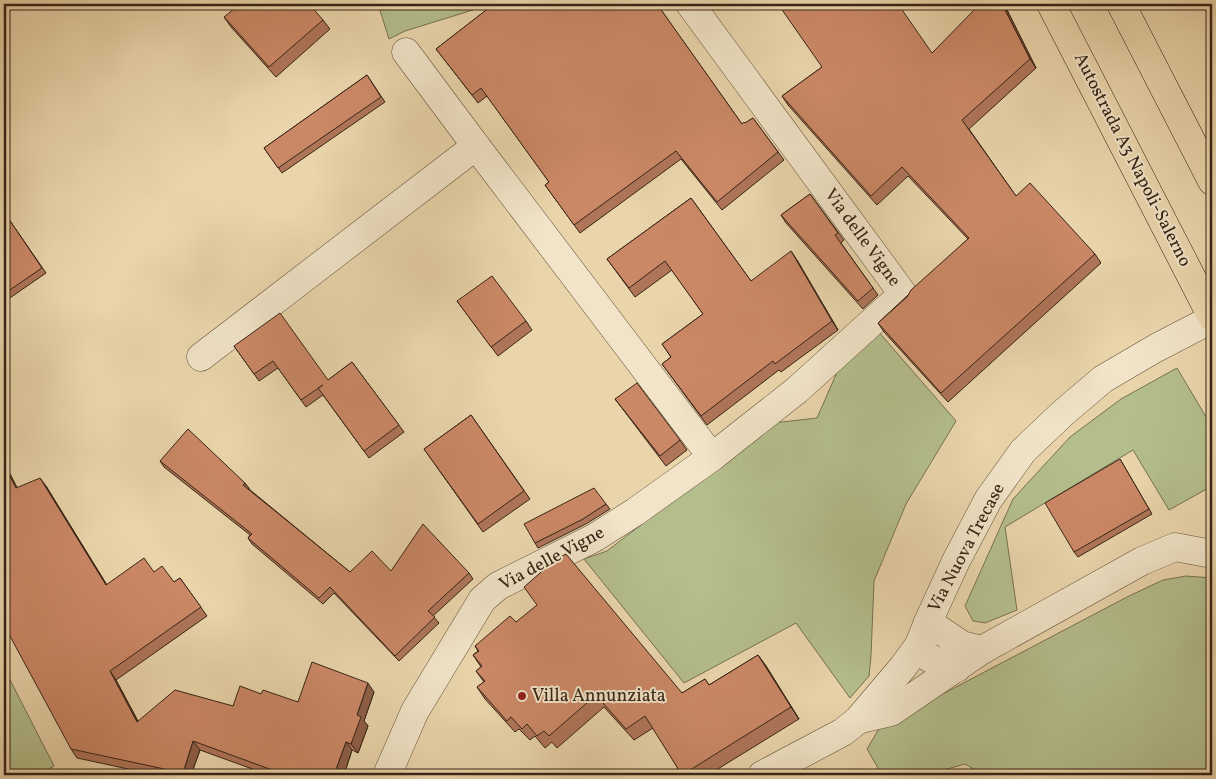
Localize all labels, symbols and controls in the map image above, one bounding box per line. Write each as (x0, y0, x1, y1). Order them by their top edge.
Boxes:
street label: Autostrada A3 Napoli-Salerno (1067, 49, 1197, 271)
street label: Via delle Vigne (818, 184, 906, 292)
street label: Via Nuova Trecase (922, 479, 1012, 617)
street label: Via delle Vigne (495, 521, 609, 597)
place label: Villa Annunziata (532, 684, 666, 709)
marker: Villa Annunziata (516, 690, 528, 702)

